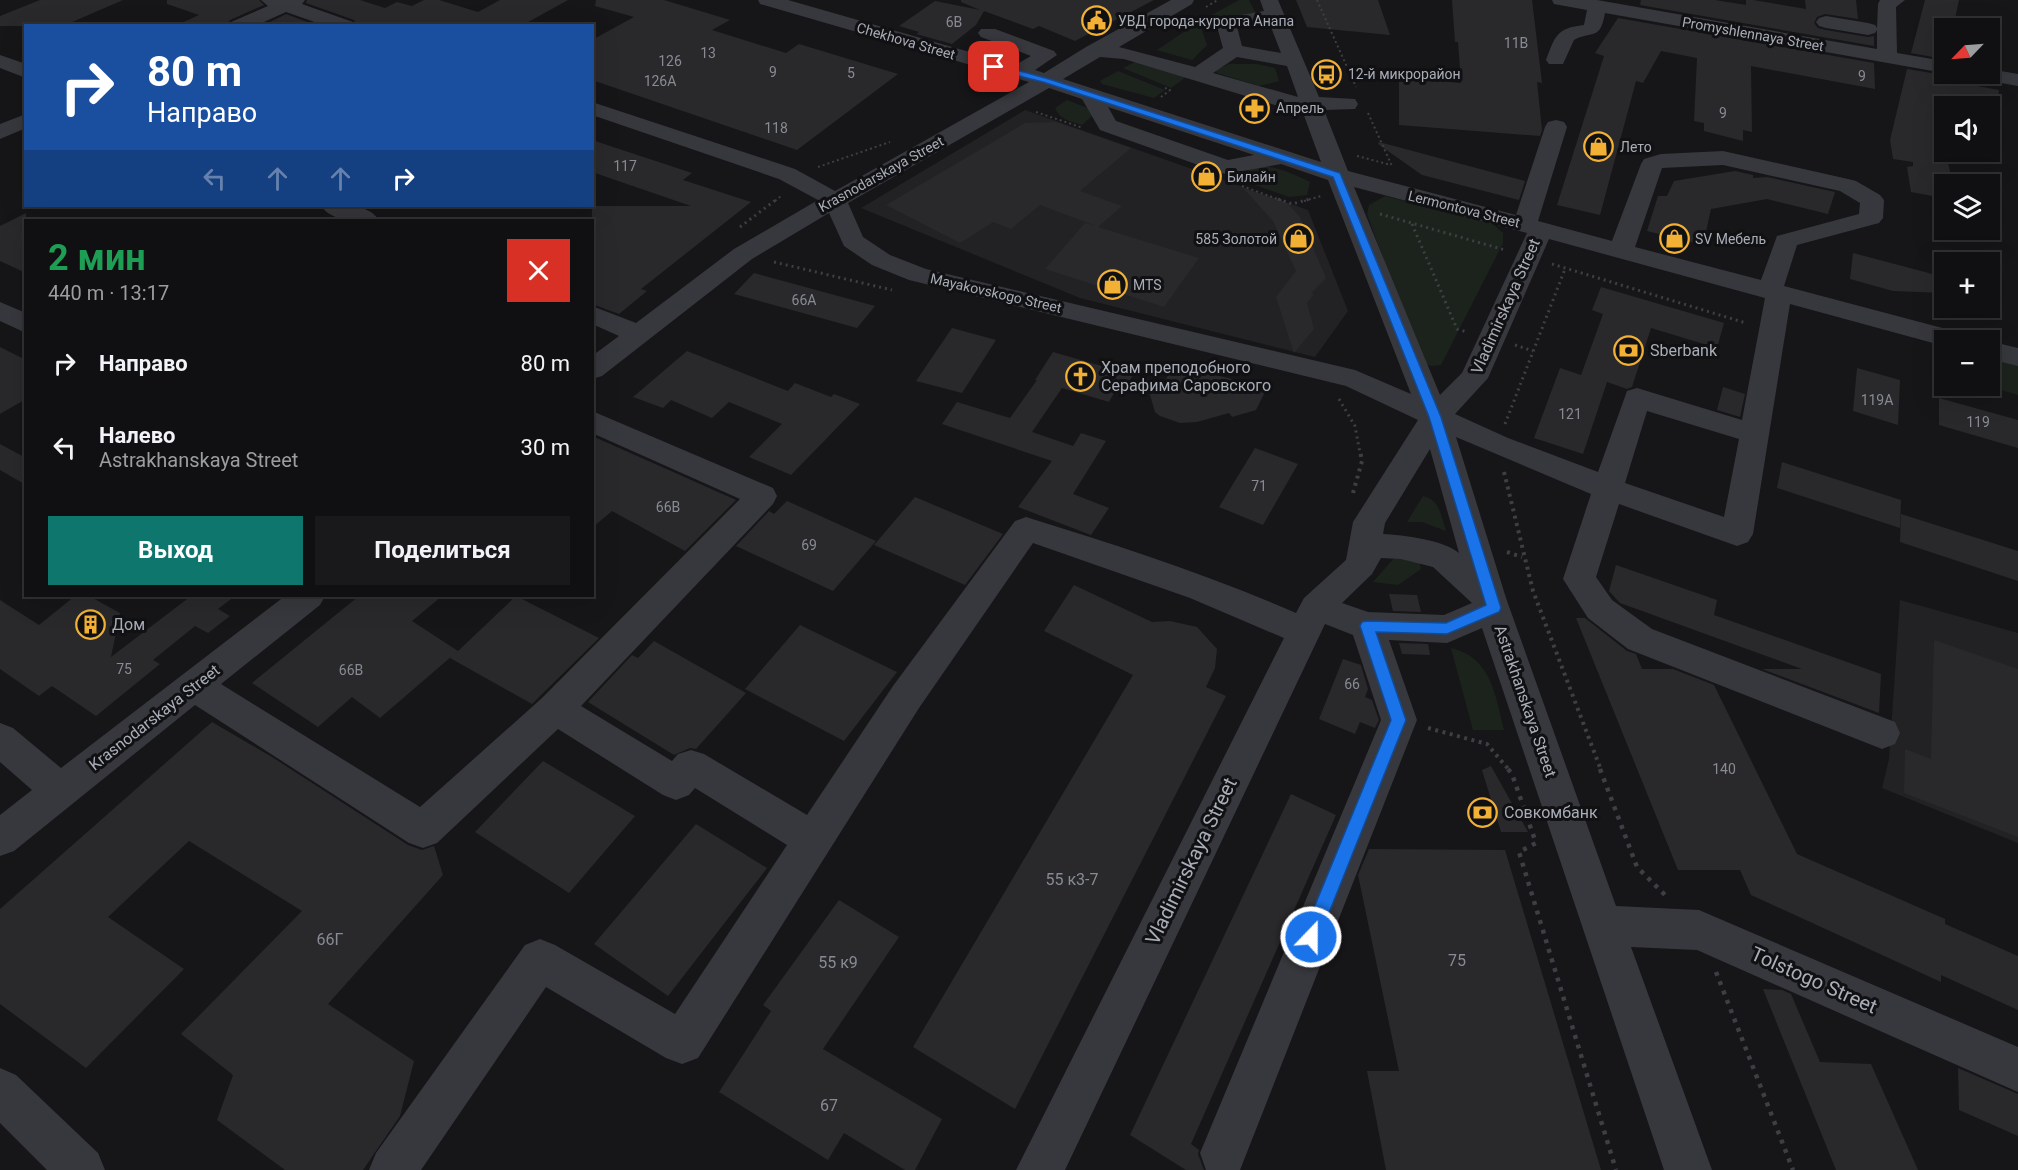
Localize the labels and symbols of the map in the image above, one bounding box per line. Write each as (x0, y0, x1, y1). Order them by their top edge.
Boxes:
public building icon: УВД города-курорта Анапа (1081, 5, 1113, 37)
place label: УВД города-курорта Анапа (1118, 13, 1294, 29)
house number: 6В (946, 14, 962, 30)
street label: Promyshlennaya Street (1681, 14, 1826, 54)
north arrow (1934, 18, 2000, 84)
street label: Chekhova Street (855, 19, 957, 63)
house number: 11В (1504, 35, 1528, 51)
pin (968, 41, 1019, 92)
house number: 13 (700, 45, 716, 61)
house number: 126 (658, 53, 682, 69)
bus stop icon: 12-й микрорайон (1311, 58, 1343, 90)
house number: 9 (769, 64, 777, 80)
house number: 5 (847, 65, 855, 81)
place label: 12-й микрорайон (1348, 66, 1461, 82)
house number: 9 (1858, 68, 1866, 84)
house number: 126А (644, 73, 676, 89)
pharmacy icon: Апрель (1239, 92, 1271, 124)
place label: Апрель (1276, 100, 1324, 116)
house number: 9 (1719, 105, 1727, 121)
house number: 118 (764, 120, 788, 136)
shop icon: Лето (1583, 131, 1615, 163)
street label: Krasnodarskaya Street (816, 133, 947, 215)
place label: Лето (1620, 139, 1652, 155)
house number: 117 (613, 158, 637, 174)
shop icon: Билайн (1190, 161, 1222, 193)
place label: Билайн (1227, 169, 1276, 185)
street label: Lermontova Street (1406, 187, 1522, 231)
shop icon: 585 Золотой (1282, 223, 1314, 255)
shop icon: SV Мебель (1658, 223, 1690, 255)
place label: 585 Золотой (1195, 231, 1277, 247)
place label: SV Мебель (1695, 231, 1766, 247)
street label: Vladimirskaya Street (1467, 236, 1544, 377)
shop icon: MTS (1096, 269, 1128, 301)
street label: Mayakovskogo Street (929, 270, 1064, 316)
place label: MTS (1133, 277, 1162, 293)
house number: 66А (792, 292, 816, 308)
bank icon: Sberbank (1613, 334, 1645, 366)
place label: Sberbank (1650, 341, 1718, 360)
place label: Храм преподобного Серафима Саровского (1101, 358, 1271, 395)
church icon: Храм преподобного Серафима Саровского (1064, 360, 1096, 392)
house number: 119А (1861, 392, 1893, 408)
house number: 121 (1558, 406, 1582, 422)
house number: 119 (1966, 414, 1990, 430)
house number: 71 (1251, 478, 1267, 494)
house number: 66В (656, 499, 680, 515)
house number: 69 (801, 537, 817, 553)
building icon: Дом (75, 608, 107, 640)
place label: Дом (112, 615, 145, 634)
street label: Astrakhanskaya Street (1491, 623, 1560, 780)
street label: Krasnodarskaya Street (85, 660, 223, 774)
house number: 75 (116, 661, 132, 677)
house number: 66В (339, 662, 363, 678)
house number: 66 (1344, 676, 1360, 692)
house number: 140 (1712, 761, 1736, 777)
street label: Vladimirskaya Street (1140, 774, 1242, 948)
bank icon: Совкомбанк (1467, 796, 1499, 828)
place label: Совкомбанк (1504, 803, 1598, 822)
house number: 55 к3-7 (1045, 870, 1099, 889)
position arrow (1279, 905, 1343, 969)
house number: 66Г (317, 930, 344, 949)
street label: Tolstogo Street (1747, 941, 1881, 1019)
house number: 75 (1448, 951, 1466, 970)
house number: 55 к9 (818, 953, 858, 972)
house number: 67 (820, 1096, 838, 1115)

